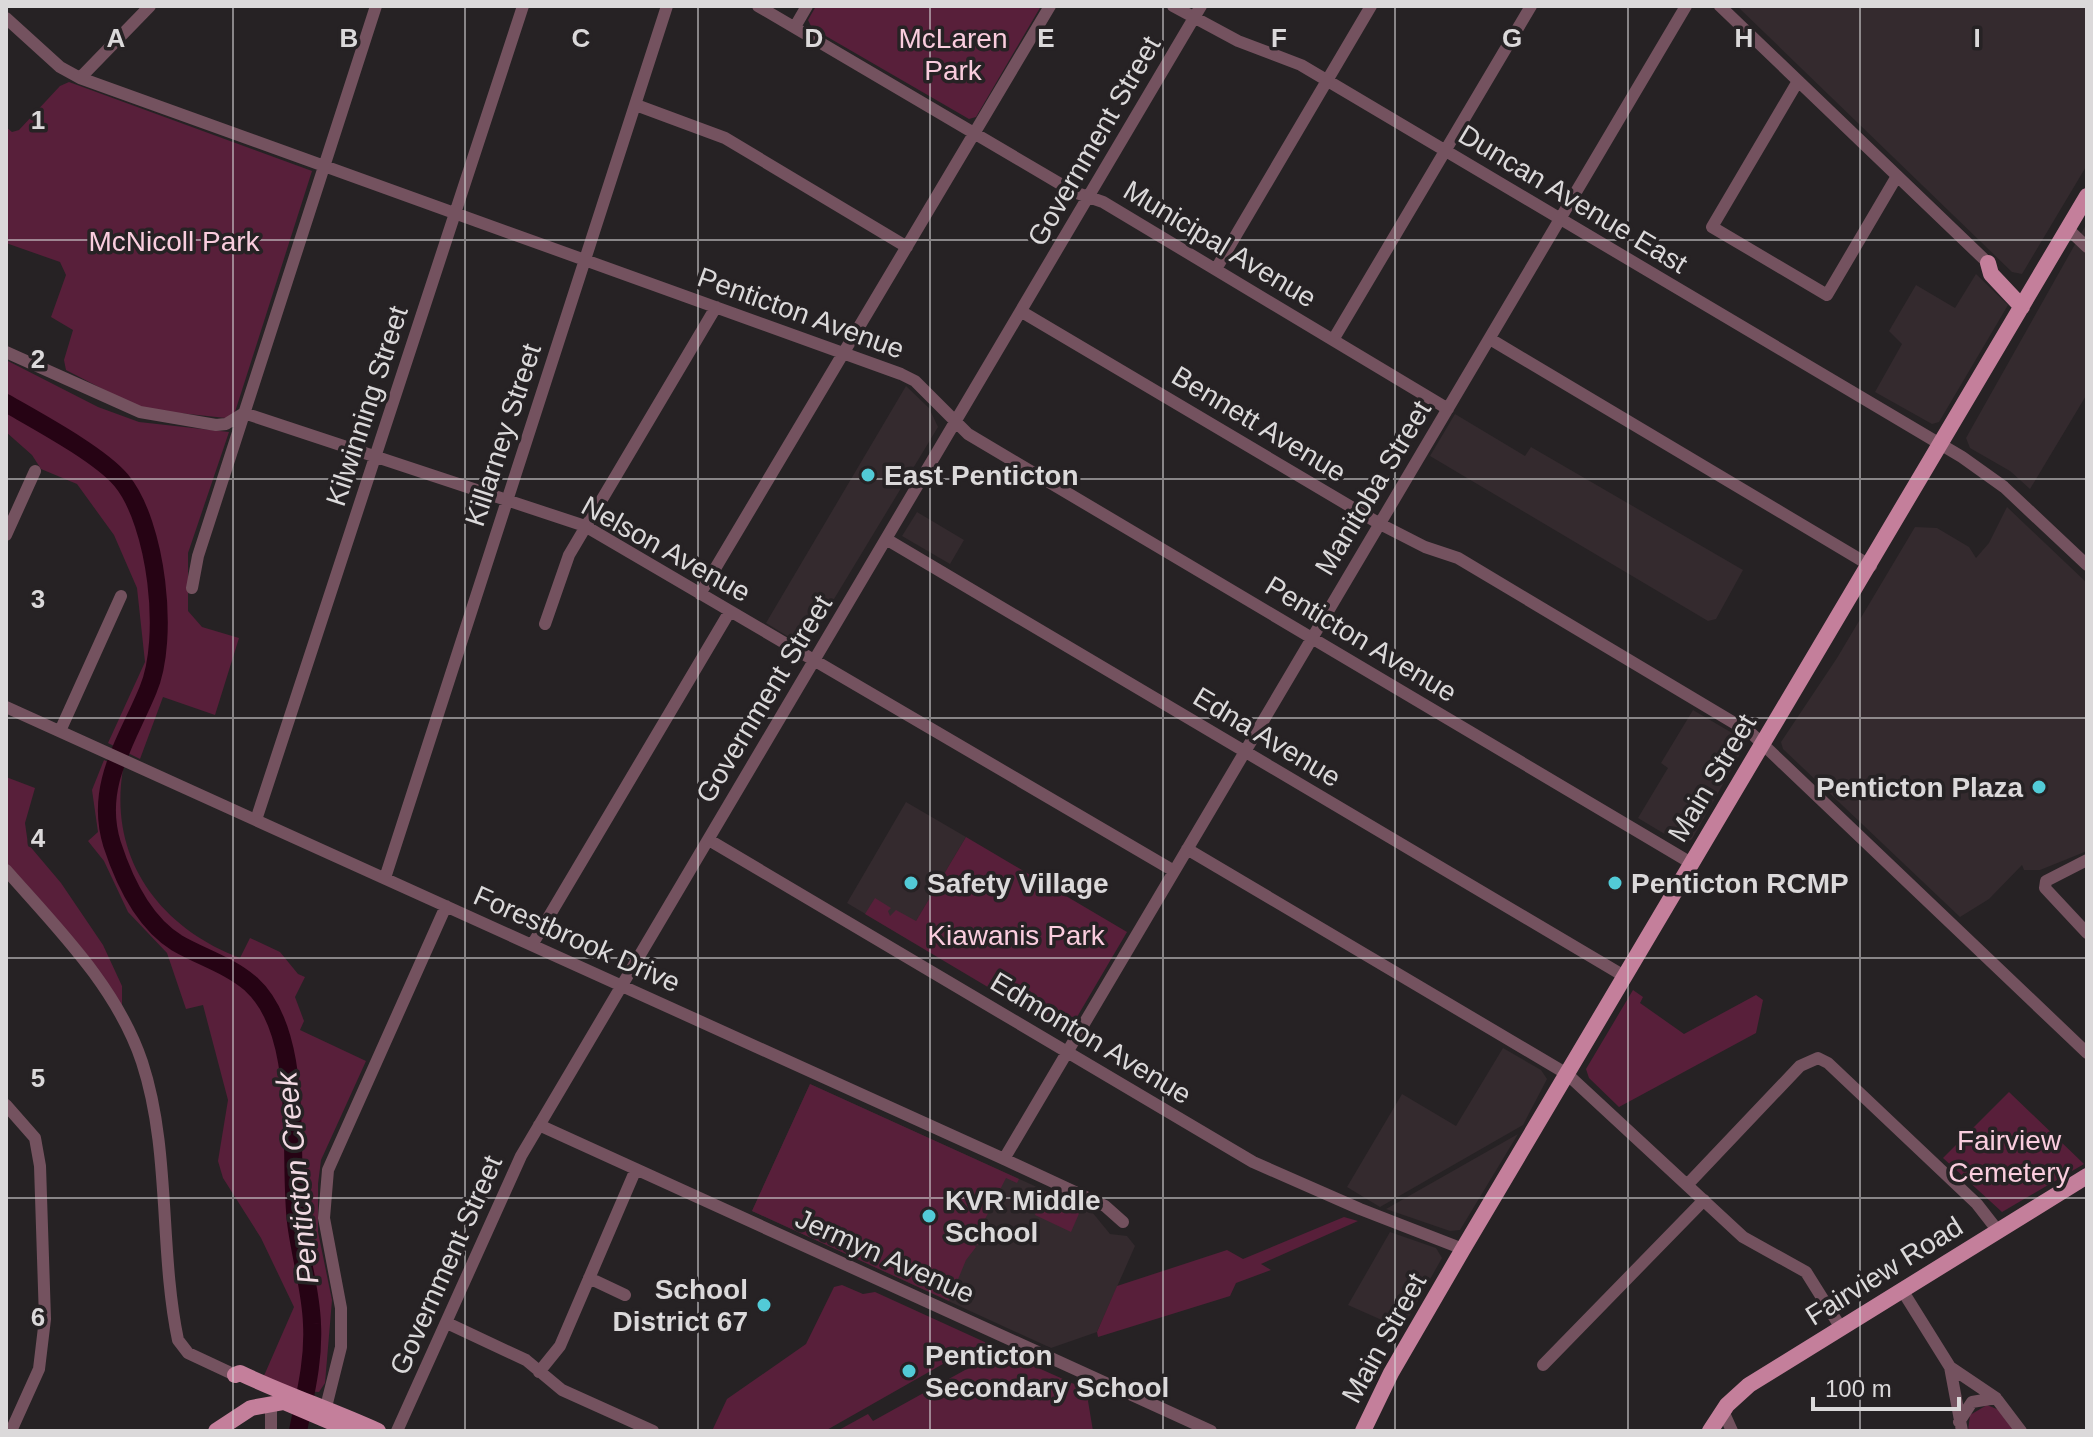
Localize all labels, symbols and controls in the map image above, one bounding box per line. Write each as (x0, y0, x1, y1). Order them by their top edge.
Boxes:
text: A (107, 23, 126, 53)
text: B (340, 23, 358, 53)
text: C (572, 23, 591, 53)
text: D (805, 23, 823, 53)
park label: McLaren Park (899, 23, 1007, 86)
text: E (1037, 23, 1055, 53)
text: F (1271, 23, 1287, 53)
text: G (1502, 23, 1522, 53)
text: H (1735, 23, 1753, 53)
text: I (1973, 23, 1981, 53)
street label: Government Street (1021, 31, 1167, 251)
text: 1 (31, 105, 45, 135)
street label: Duncan Avenue East (1453, 118, 1693, 280)
street label: Municipal Avenue (1118, 174, 1322, 314)
park label: McNicoll Park (88, 226, 261, 257)
street label: Penticton Avenue (694, 261, 908, 365)
street label: Kilwinning Street (320, 302, 414, 510)
street label: Killarney Street (459, 340, 547, 530)
text: 2 (31, 344, 45, 374)
street label: Bennett Avenue (1166, 360, 1352, 488)
street label: Manitoba Street (1309, 395, 1437, 581)
place label: East Penticton (884, 460, 1078, 491)
marker: East Penticton (859, 466, 877, 484)
street label: Nelson Avenue (576, 490, 756, 608)
street label: Penticton Avenue (1260, 570, 1462, 708)
text: 3 (31, 584, 45, 614)
street label: Government Street (690, 589, 838, 808)
street label: Edna Avenue (1188, 681, 1346, 793)
street label: Main Street (1662, 708, 1762, 847)
place label: Penticton Plaza (1816, 772, 2023, 803)
marker: Penticton Plaza (2030, 778, 2048, 796)
text: 4 (31, 823, 46, 853)
place label: Safety Village (927, 868, 1109, 899)
place label: Penticton RCMP (1631, 868, 1849, 899)
marker: Safety Village (902, 874, 920, 892)
marker: Penticton RCMP (1606, 874, 1624, 892)
street label: Forestbrook Drive (469, 880, 685, 998)
park label: Kiawanis Park (927, 920, 1106, 951)
street label: Edmonton Avenue (985, 966, 1197, 1110)
text: 5 (31, 1063, 45, 1093)
water label: Penticton Creek (269, 1068, 325, 1286)
park label: Fairview Cemetery (1948, 1125, 2070, 1188)
street label: Government Street (384, 1150, 508, 1379)
place label: KVR Middle School (945, 1185, 1101, 1248)
street label: Jermyn Avenue (791, 1203, 979, 1309)
marker: KVR Middle School (920, 1207, 938, 1225)
street label: Fairview Road (1800, 1210, 1968, 1332)
street label: Main Street (1336, 1268, 1432, 1408)
place label: School District 67 (613, 1274, 748, 1337)
marker: School District 67 (755, 1296, 773, 1314)
text: 6 (31, 1302, 45, 1332)
place label: Penticton Secondary School (925, 1340, 1169, 1403)
scale bar (1813, 1361, 1959, 1411)
marker: Penticton Secondary School (900, 1362, 918, 1380)
text: 100 m (1825, 1375, 1892, 1402)

